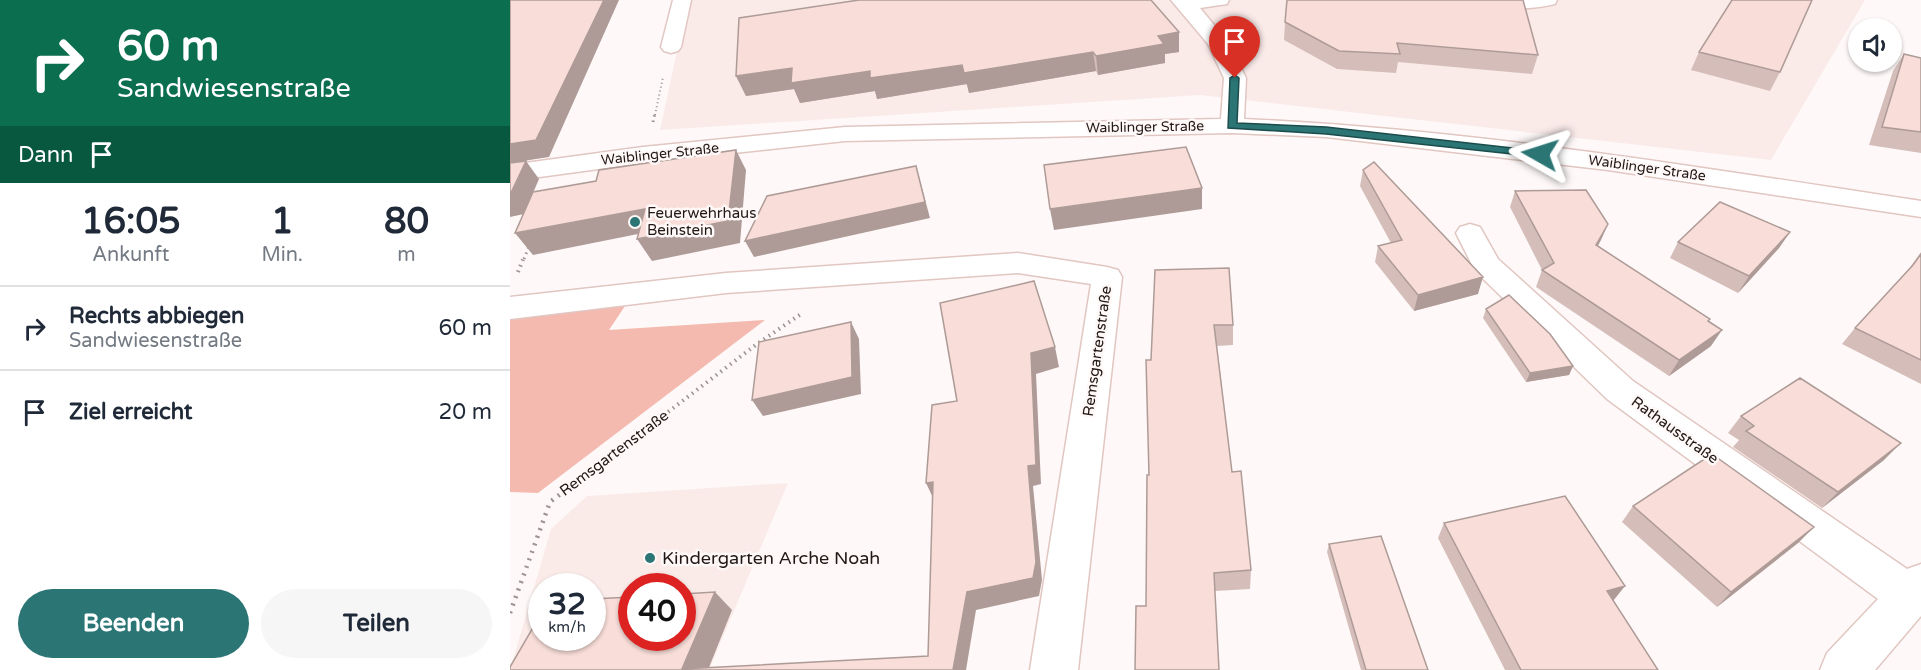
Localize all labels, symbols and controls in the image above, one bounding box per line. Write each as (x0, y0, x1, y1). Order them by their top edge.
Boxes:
pin (1209, 16, 1260, 78)
map controls (1848, 18, 1902, 72)
button: sound (1848, 18, 1902, 72)
text: 60 m (117, 21, 219, 72)
icon: right (18, 24, 96, 102)
icon: arrive (1218, 25, 1251, 58)
text: Sandwiesenstraße (117, 72, 351, 105)
street label: Waiblinger Straße (1086, 117, 1204, 137)
position arrow (1508, 122, 1572, 186)
icon: arrive (85, 138, 118, 171)
street label: Waiblinger Straße (600, 139, 720, 169)
text: Dann (18, 142, 73, 168)
street label: Waiblinger Straße (1587, 151, 1707, 185)
text: 16:05 (81, 200, 181, 243)
text: 1 (271, 200, 294, 243)
text: 80 (384, 200, 429, 243)
place label: Feuerwehrhaus Beinstein (647, 204, 756, 239)
marker: Feuerwehrhaus Beinstein (628, 215, 642, 229)
text: Ankunft (92, 243, 169, 267)
text: Min. (262, 243, 303, 267)
text: m (397, 243, 416, 267)
street label: Remsgartenstraße (1079, 285, 1115, 417)
text: Rechts abbiegen (69, 303, 244, 329)
icon: right (18, 312, 51, 345)
text: 60 m (438, 315, 492, 341)
text: Sandwiesenstraße (69, 329, 242, 353)
street label: Rathausstraße (1628, 392, 1722, 468)
icon: arrive (18, 396, 51, 429)
text: Ziel erreicht (69, 399, 192, 425)
text: 20 m (438, 399, 492, 425)
street label: Remsgartenstraße (556, 406, 672, 500)
place label: Kindergarten Arche Noah (662, 547, 880, 569)
marker: Kindergarten Arche Noah (643, 551, 657, 565)
speed limit sign: 40 (618, 573, 696, 651)
text: 32 (548, 586, 586, 623)
button: Beenden (18, 589, 249, 658)
button: Teilen (261, 589, 492, 658)
text: km/h (548, 618, 586, 636)

